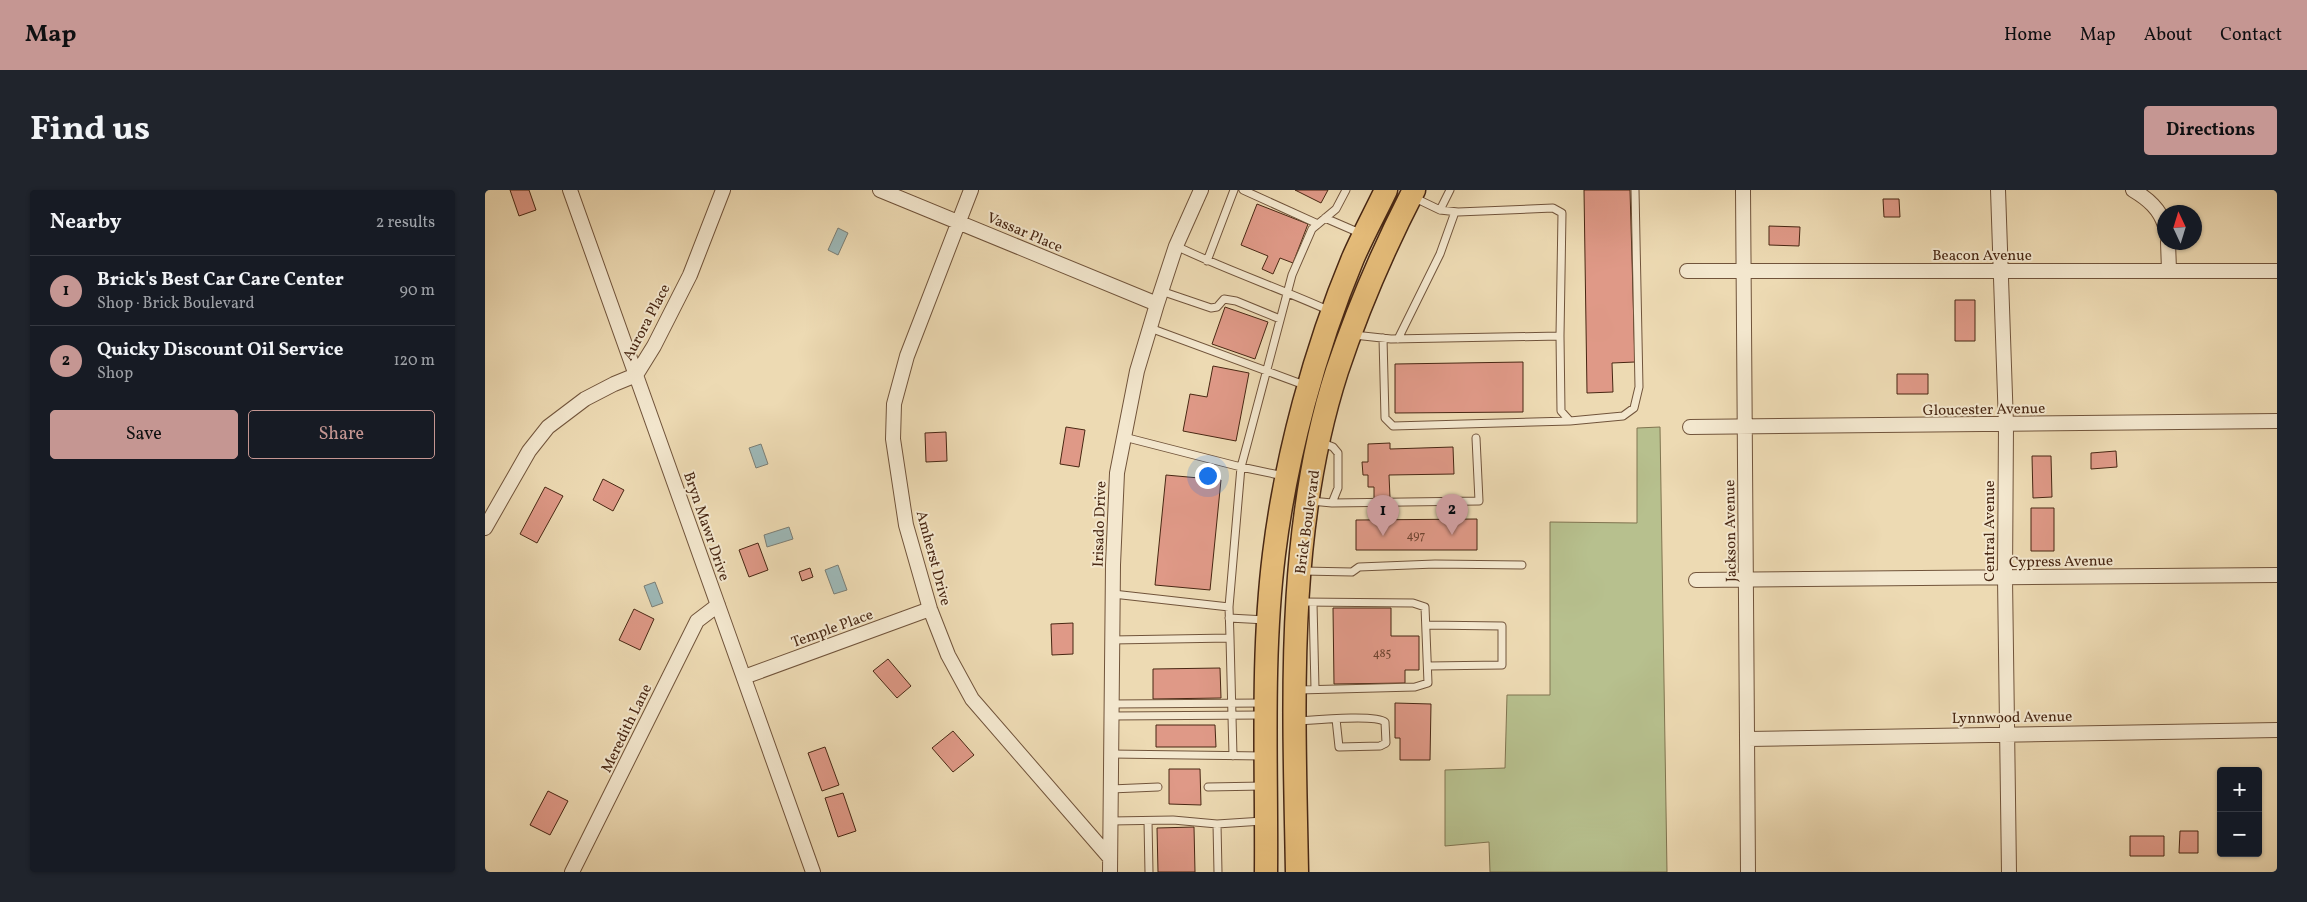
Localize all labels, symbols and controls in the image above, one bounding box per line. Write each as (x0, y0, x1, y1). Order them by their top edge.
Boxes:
text: Map (25, 18, 76, 52)
text: Home (2004, 23, 2052, 48)
text: Map (2080, 23, 2116, 48)
text: About (2144, 23, 2192, 48)
text: Contact (2220, 23, 2282, 48)
text: Find us (30, 106, 150, 154)
button: Directions (2144, 106, 2277, 155)
north arrow (2157, 205, 2202, 250)
text: Nearby (50, 208, 121, 237)
street label: Vassar Place (983, 208, 1066, 259)
text: 2 results (376, 212, 435, 234)
street label: Beacon Avenue (1932, 246, 2032, 267)
text: Brick's Best Car Care Center (97, 267, 344, 293)
text: 1 (63, 280, 69, 302)
text: 90 m (399, 280, 435, 302)
street label: Aurora Place (618, 281, 676, 365)
text: Shop · Brick Boulevard (97, 293, 255, 315)
text: Quicky Discount Oil Service (97, 337, 343, 363)
text: 2 (62, 350, 70, 372)
text: 120 m (393, 350, 435, 372)
text: Shop (97, 363, 133, 385)
street label: Gloucester Avenue (1923, 399, 2046, 422)
button: Save (50, 410, 238, 459)
button: Share (248, 410, 435, 459)
your location (1195, 463, 1221, 489)
street label: Bryn Mawr Drive (677, 469, 734, 584)
street label: Brick Boulevard (1291, 469, 1326, 576)
street label: Jackson Avenue (1720, 480, 1743, 582)
street label: Central Avenue (1980, 480, 2001, 582)
street label: Irisado Drive (1089, 481, 1112, 567)
pin: 2 (1436, 494, 1468, 535)
pin: 1 (1367, 495, 1399, 536)
street label: Amherst Drive (910, 509, 955, 608)
house number: 497 (1407, 528, 1426, 544)
street label: Cypress Avenue (2009, 551, 2113, 574)
street label: Temple Place (789, 605, 876, 654)
house number: 485 (1373, 646, 1392, 662)
street label: Meredith Lane (597, 681, 658, 777)
street label: Lynnwood Avenue (1951, 707, 2073, 730)
map controls (2217, 767, 2262, 857)
button: + (2217, 767, 2262, 812)
button: − (2217, 812, 2262, 857)

